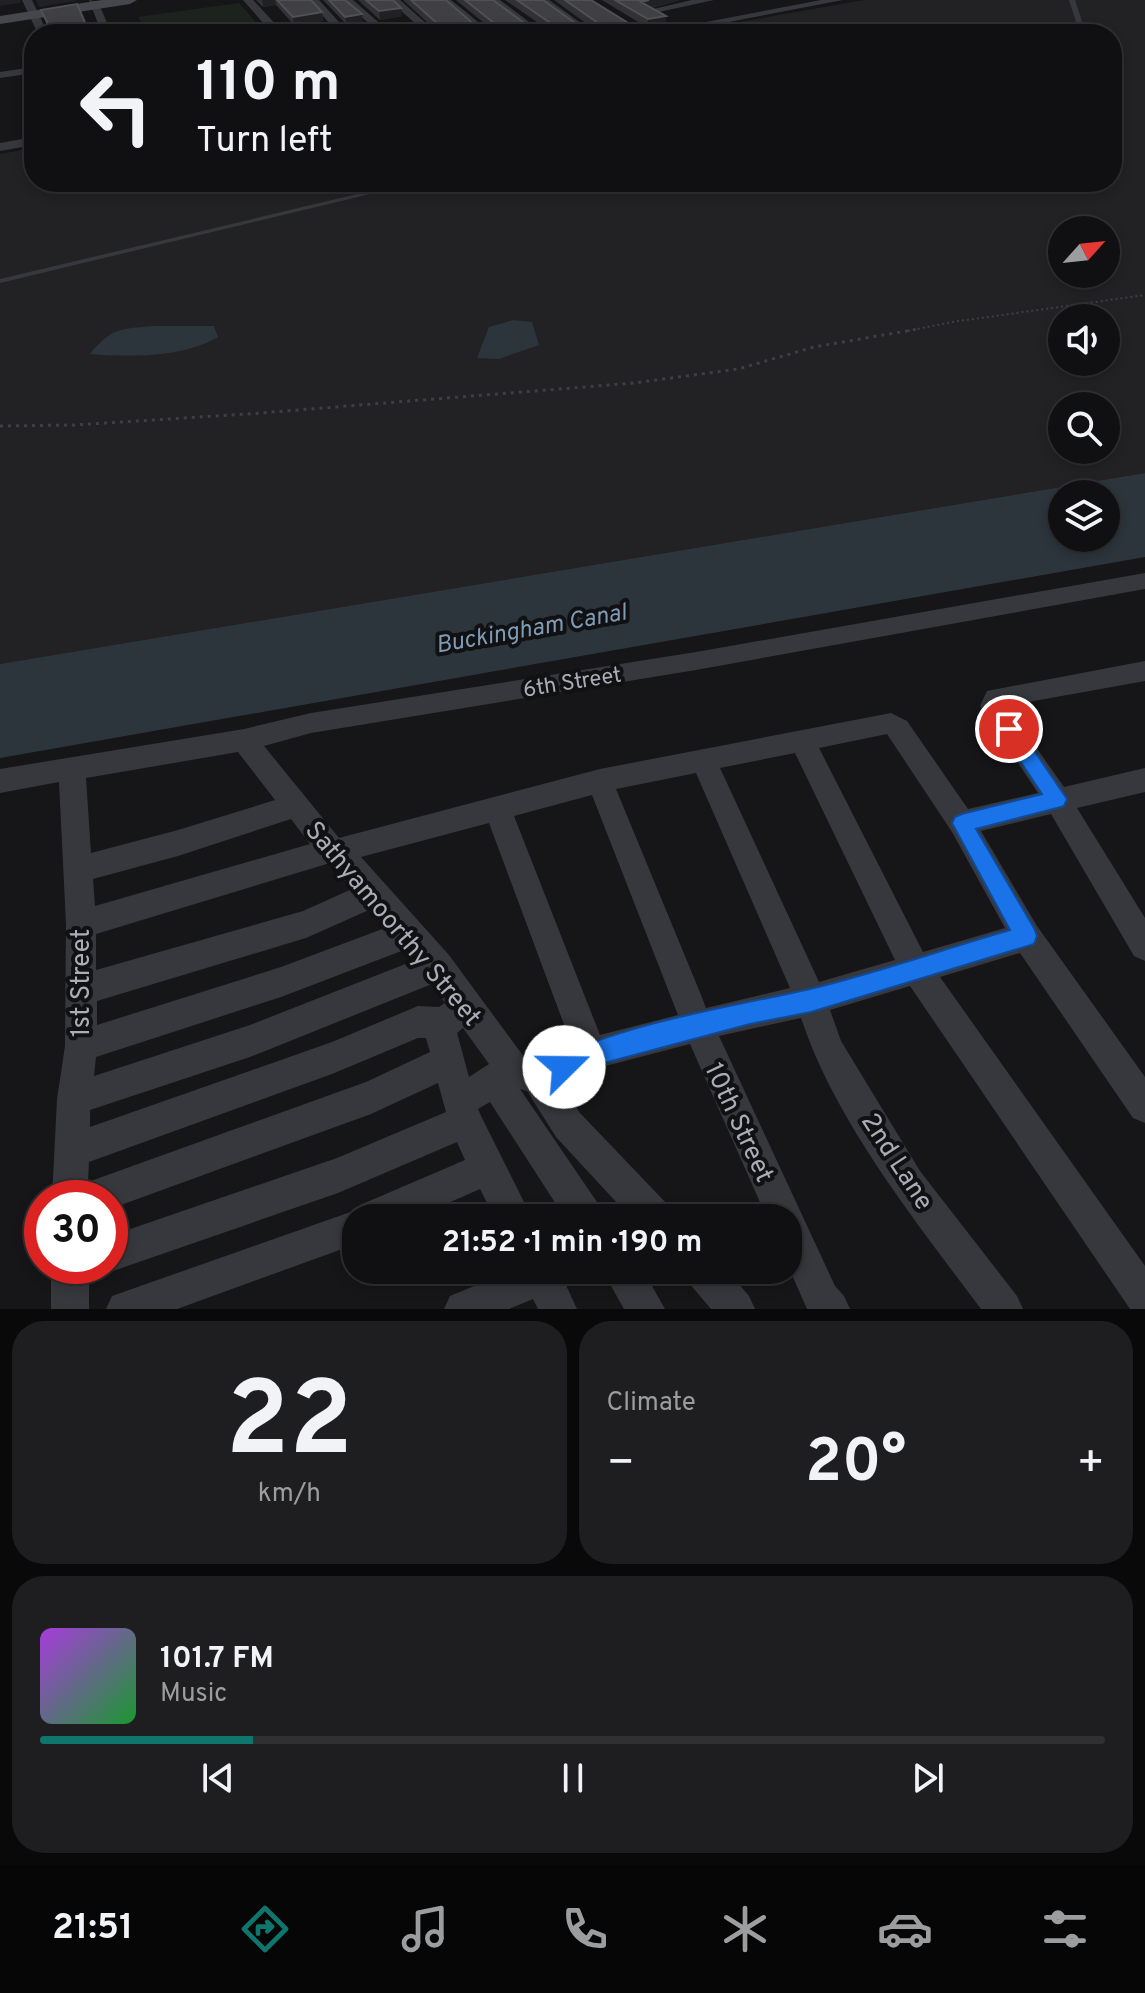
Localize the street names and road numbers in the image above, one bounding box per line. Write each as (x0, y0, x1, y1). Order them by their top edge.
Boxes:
street label: 6th Street (521, 662, 623, 705)
street label: Sathyamoorthy Street (297, 815, 488, 1034)
street label: 1st Street (66, 929, 99, 1037)
street label: 10th Street (696, 1058, 780, 1188)
street label: 2nd Lane (852, 1108, 939, 1217)

